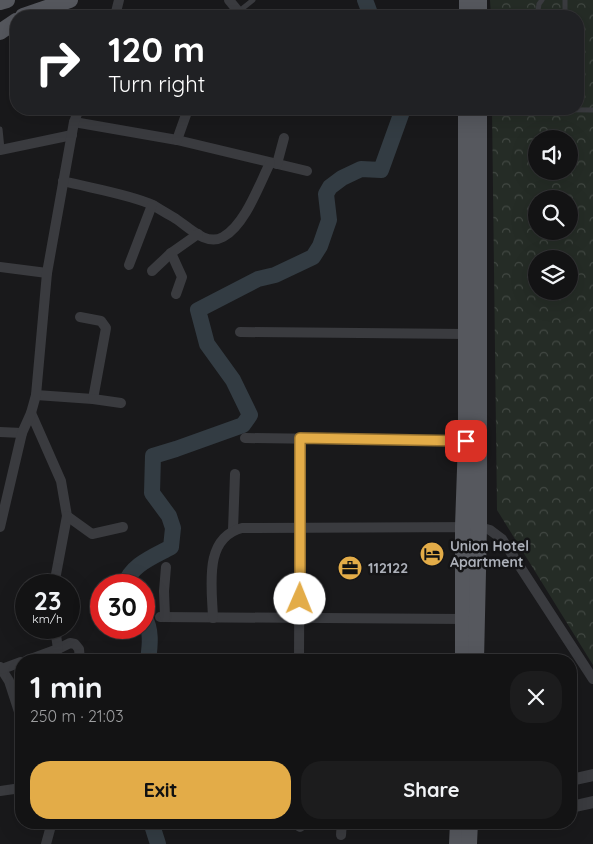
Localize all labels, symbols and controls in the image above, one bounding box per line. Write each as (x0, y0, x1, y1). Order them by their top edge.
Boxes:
text: 120 m (108, 27, 205, 71)
icon: right (25, 30, 90, 95)
text: Turn right (108, 70, 205, 98)
map controls (528, 130, 578, 300)
button: sound (528, 130, 578, 180)
button: search (528, 190, 578, 240)
button: layers (528, 250, 578, 300)
pin (445, 420, 487, 462)
icon: arrive (452, 427, 480, 455)
place label: Union Hotel Apartment (450, 537, 529, 571)
hotel icon: Union Hotel Apartment (419, 541, 445, 567)
office icon: 112122 (337, 555, 363, 581)
place label: 112122 (368, 559, 408, 577)
position arrow (273, 572, 325, 624)
speed limit sign: 30 (90, 574, 155, 639)
text: 23 (34, 585, 61, 616)
text: km/h (32, 611, 63, 626)
text: 1 min (30, 668, 103, 706)
button: close (510, 671, 562, 723)
text: 250 m · 21:03 (30, 706, 124, 726)
button: Exit (30, 761, 291, 819)
button: Share (301, 761, 562, 819)

